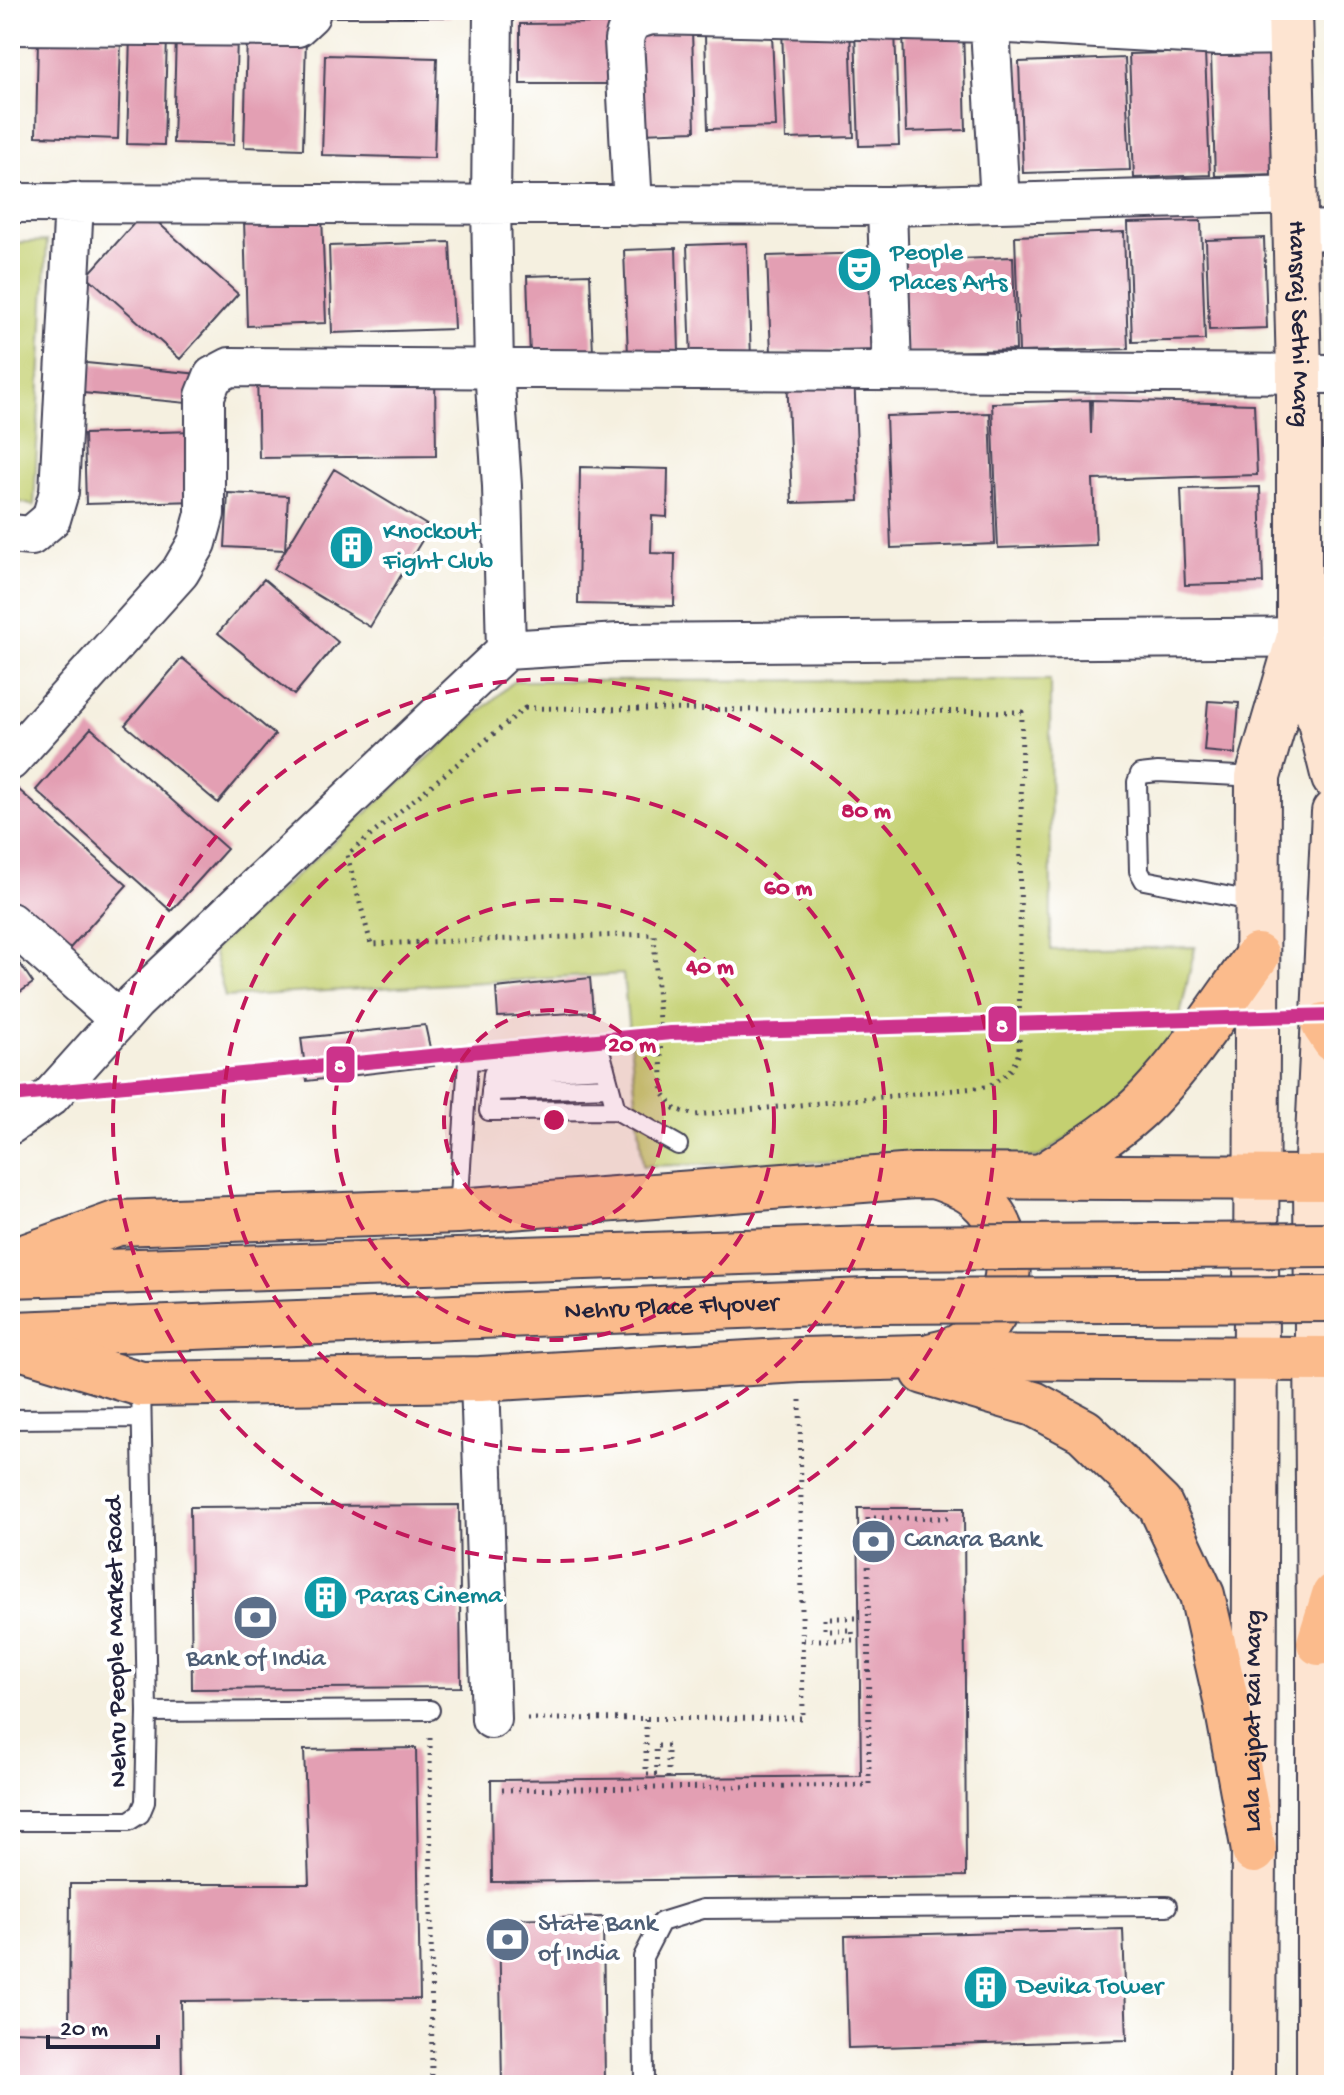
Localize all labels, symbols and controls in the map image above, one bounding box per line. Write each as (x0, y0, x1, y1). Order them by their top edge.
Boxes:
street label: Hansraj Sethi Marg (1280, 220, 1315, 427)
place label: People Places Arts (889, 239, 1009, 300)
theatre icon: People Places Arts (835, 245, 883, 293)
place label: Knockout Fight Club (382, 518, 493, 579)
building icon: Knockout Fight Club (328, 524, 376, 572)
text: 80 m (841, 798, 891, 827)
text: 60 m (764, 875, 812, 904)
text: 40 m (685, 954, 734, 983)
line badge: 8 (987, 1005, 1018, 1043)
text: 8 (996, 1015, 1008, 1041)
text: 20 m (608, 1032, 656, 1061)
line badge: 8 (325, 1045, 356, 1084)
text: 8 (334, 1055, 346, 1081)
centre of rings (540, 1106, 568, 1134)
street label: Nehru Place Flyover (564, 1289, 782, 1328)
street label: Nehru People Market Road (100, 1494, 136, 1788)
bank icon: Canara Bank (849, 1517, 897, 1565)
place label: Canara Bank (904, 1526, 1043, 1557)
building icon: Paras Cinema (301, 1573, 349, 1621)
place label: Paras Cinema (355, 1582, 504, 1613)
bank icon: Bank of India (232, 1593, 280, 1641)
street label: Lala Lajpat Rai Marg (1238, 1610, 1270, 1832)
place label: Bank of India (185, 1645, 327, 1676)
place label: State Bank of India (538, 1910, 659, 1971)
bank icon: State Bank of India (483, 1916, 531, 1964)
building icon: Devika Tower (962, 1964, 1010, 2012)
place label: Devika Tower (1015, 1973, 1166, 2004)
scale bar (48, 1999, 158, 2049)
text: 20 m (60, 2016, 108, 2045)

